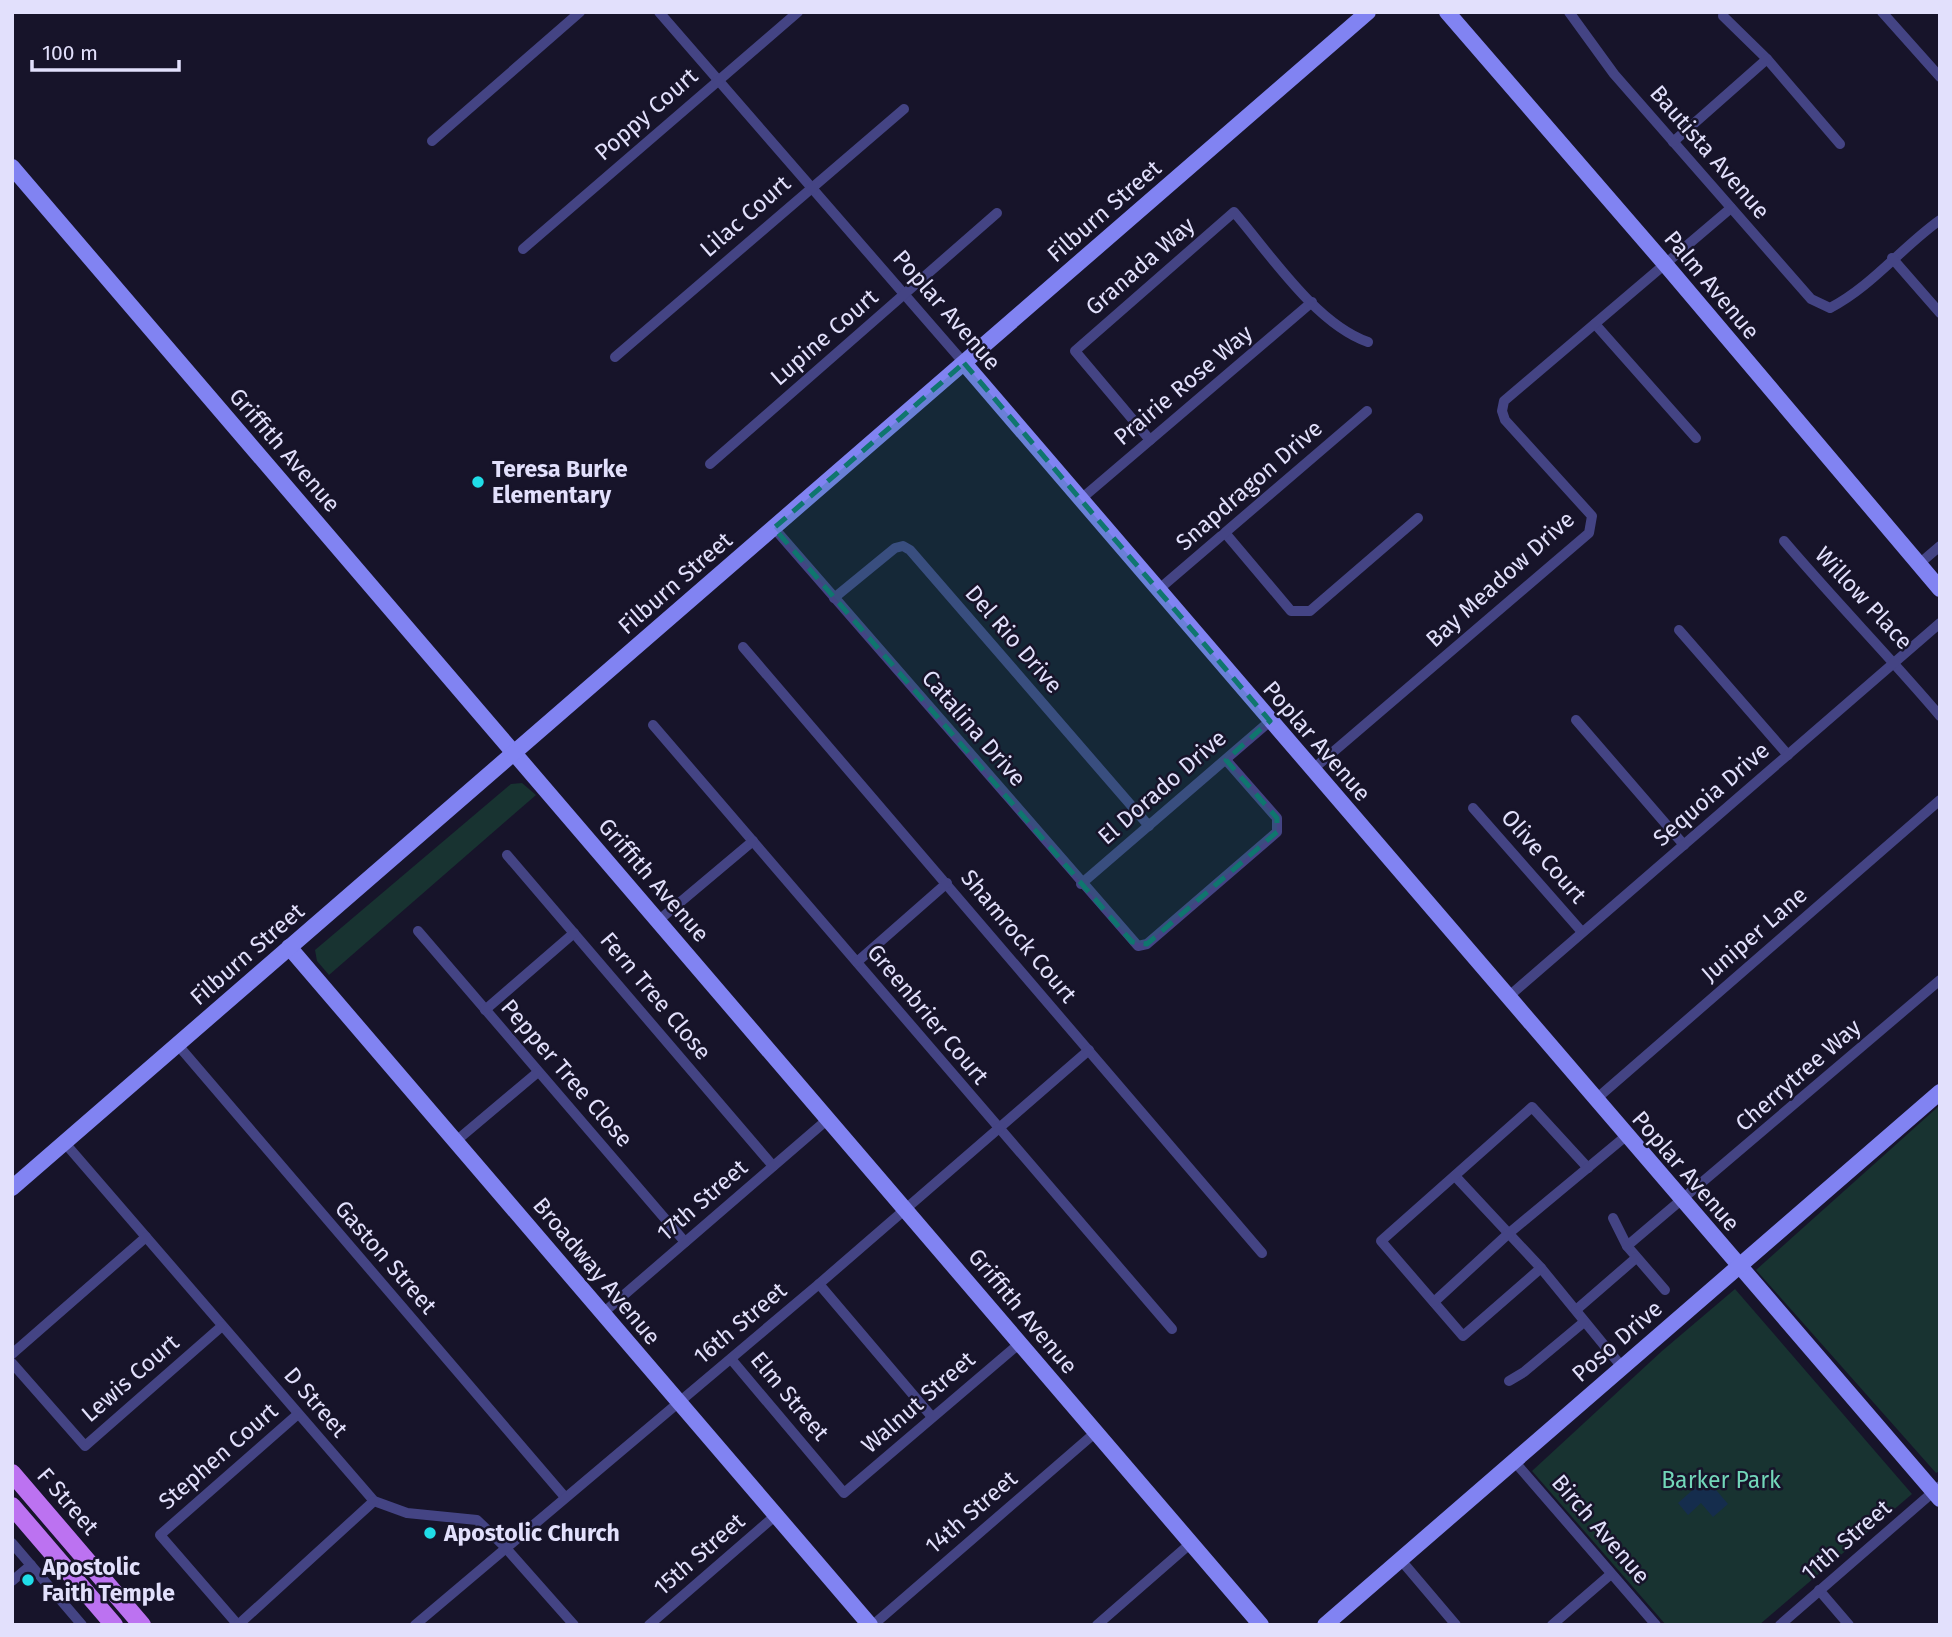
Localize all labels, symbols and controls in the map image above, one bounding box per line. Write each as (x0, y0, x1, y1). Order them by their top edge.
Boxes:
scale bar (32, 28, 178, 72)
text: 100 m (42, 40, 98, 66)
street label: Poppy Court (589, 61, 704, 166)
street label: Bautista Avenue (1644, 79, 1776, 225)
street label: Filburn Street (1041, 154, 1167, 268)
street label: Lilac Court (694, 169, 796, 263)
street label: Granada Way (1080, 211, 1201, 321)
street label: Palm Avenue (1658, 225, 1766, 345)
street label: Poplar Avenue (887, 244, 1007, 376)
street label: Lupine Court (765, 282, 884, 391)
street label: Prairie Rose Way (1108, 319, 1258, 451)
street label: Griffith Avenue (224, 382, 346, 518)
street label: Snapdragon Drive (1170, 414, 1328, 556)
place label: Teresa Burke Elementary (492, 455, 628, 509)
marker: Teresa Burke Elementary (470, 474, 486, 490)
street label: Bay Meadow Drive (1420, 505, 1580, 653)
street label: Filburn Street (612, 526, 738, 640)
street label: Willow Place (1809, 541, 1919, 655)
street label: Del Rio Drive (959, 579, 1069, 699)
street label: Catalina Drive (916, 664, 1032, 792)
street label: Poplar Avenue (1257, 675, 1377, 807)
street label: El Dorado Drive (1092, 724, 1232, 850)
street label: Sequoia Drive (1647, 736, 1775, 852)
street label: Olive Court (1496, 803, 1593, 909)
street label: Griffith Avenue (593, 812, 715, 948)
street label: Shamrock Court (955, 864, 1083, 1009)
street label: Juniper Lane (1695, 880, 1813, 988)
street label: Filburn Street (184, 897, 310, 1011)
street label: Fern Tree Close (594, 926, 718, 1066)
street label: Greenbrier Court (861, 938, 995, 1090)
street label: Pepper Tree Close (495, 993, 639, 1153)
street label: Cherrytree Way (1729, 1012, 1867, 1137)
street label: Poplar Avenue (1626, 1105, 1746, 1237)
street label: 17th Street (651, 1153, 753, 1247)
street label: Broadway Avenue (527, 1192, 667, 1350)
street label: Gaston Street (329, 1195, 443, 1320)
street label: Griffith Avenue (962, 1243, 1084, 1379)
street label: 16th Street (688, 1276, 793, 1370)
street label: Poso Drive (1566, 1294, 1668, 1388)
street label: Lewis Court (76, 1328, 185, 1428)
street label: Walnut Street (856, 1345, 981, 1459)
street label: Elm Street (745, 1346, 836, 1447)
street label: D Street (278, 1361, 354, 1443)
street label: Stephen Court (153, 1396, 284, 1515)
street label: F Street (31, 1462, 105, 1541)
street label: 14th Street (919, 1464, 1023, 1559)
park label: Barker Park (1661, 1466, 1781, 1494)
street label: Birch Avenue (1546, 1469, 1656, 1589)
street label: 11th Street (1795, 1493, 1897, 1587)
street label: 15th Street (648, 1506, 751, 1601)
place label: Apostolic Church (443, 1519, 620, 1547)
marker: Apostolic Church (422, 1525, 438, 1541)
place label: Apostolic Faith Temple (41, 1553, 175, 1607)
marker: Apostolic Faith Temple (20, 1572, 36, 1588)

